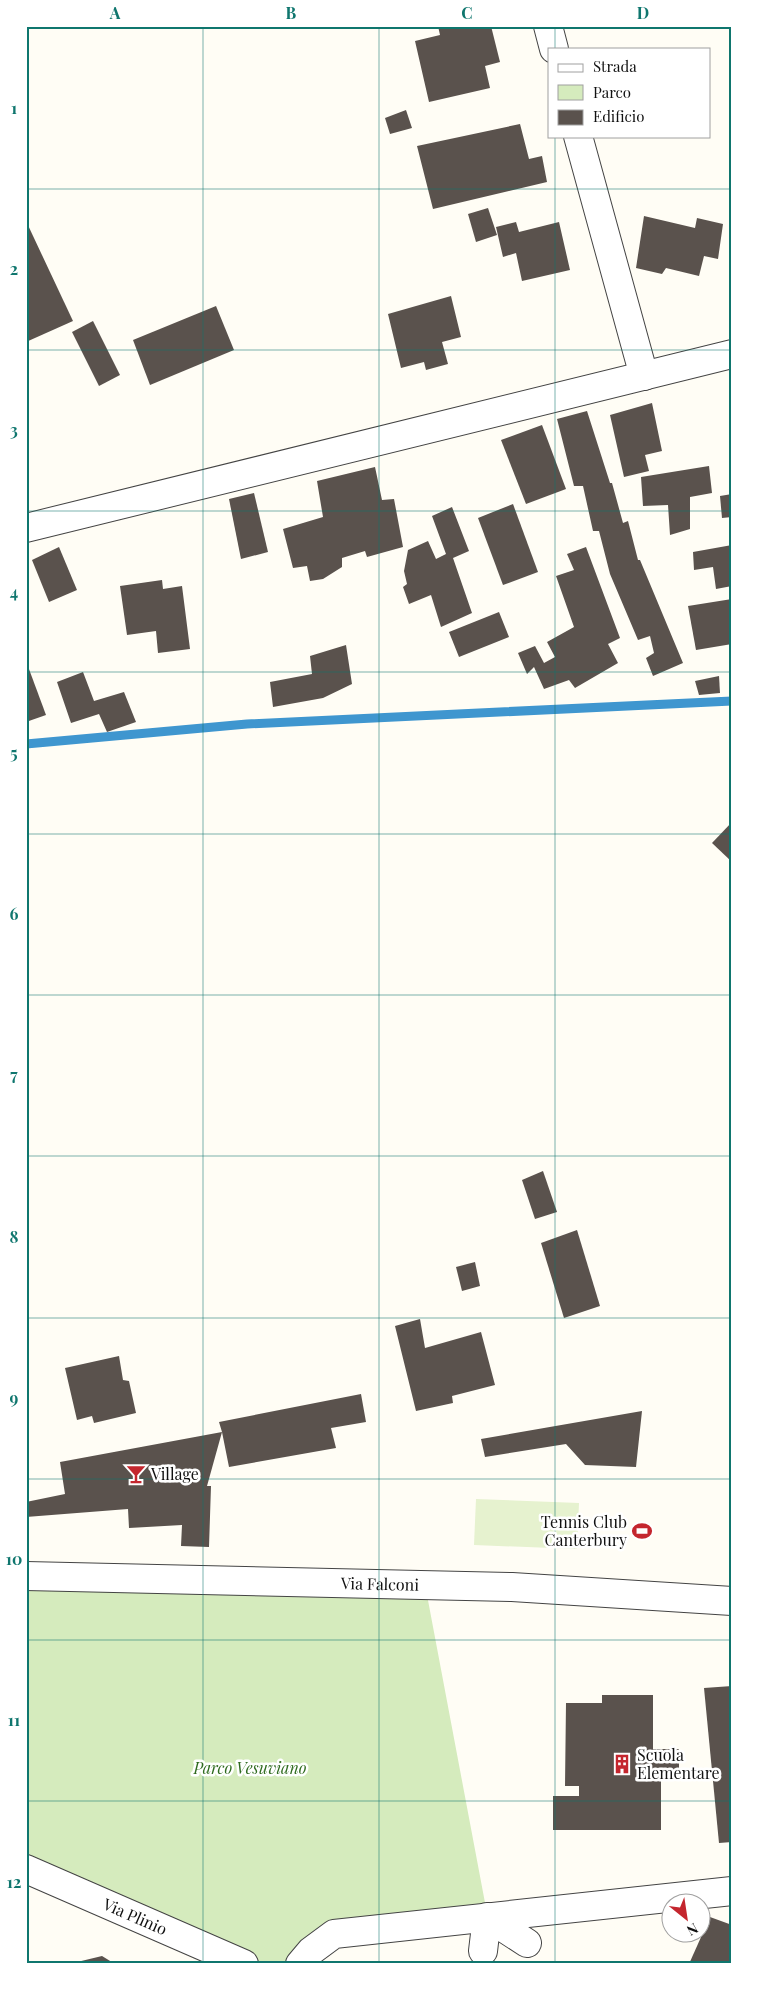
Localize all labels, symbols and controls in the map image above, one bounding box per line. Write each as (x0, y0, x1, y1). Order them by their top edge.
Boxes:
text: A (109, 2, 121, 23)
text: B (286, 2, 297, 23)
text: C (461, 2, 473, 23)
text: D (637, 2, 649, 23)
legend (548, 48, 710, 138)
text: Strada (593, 56, 637, 76)
text: Parco (593, 82, 631, 102)
text: 1 (11, 97, 17, 118)
text: Edificio (593, 106, 644, 126)
text: 2 (10, 258, 18, 279)
text: 3 (10, 419, 18, 440)
text: 4 (10, 581, 18, 602)
text: 5 (10, 742, 18, 763)
text: 6 (10, 903, 19, 924)
text: 7 (10, 1064, 18, 1085)
text: 8 (10, 1226, 19, 1247)
text: 9 (10, 1387, 19, 1408)
bar icon: Village (125, 1463, 147, 1485)
place label: Village (150, 1463, 199, 1484)
place label: Tennis Club Canterbury (541, 1511, 627, 1550)
sports icon: Tennis Club Canterbury (631, 1520, 653, 1542)
text: 10 (6, 1548, 22, 1569)
street label: Via Falconi (340, 1572, 420, 1595)
text: 11 (8, 1709, 20, 1730)
place label: Scuola Elementare (637, 1744, 720, 1783)
building icon: Scuola Elementare (611, 1753, 633, 1775)
park label: Parco Vesuviano (192, 1757, 307, 1778)
text: 12 (7, 1871, 21, 1892)
north arrow (660, 1892, 710, 1942)
street label: Via Plinio (99, 1893, 171, 1939)
text: N (684, 1919, 702, 1940)

